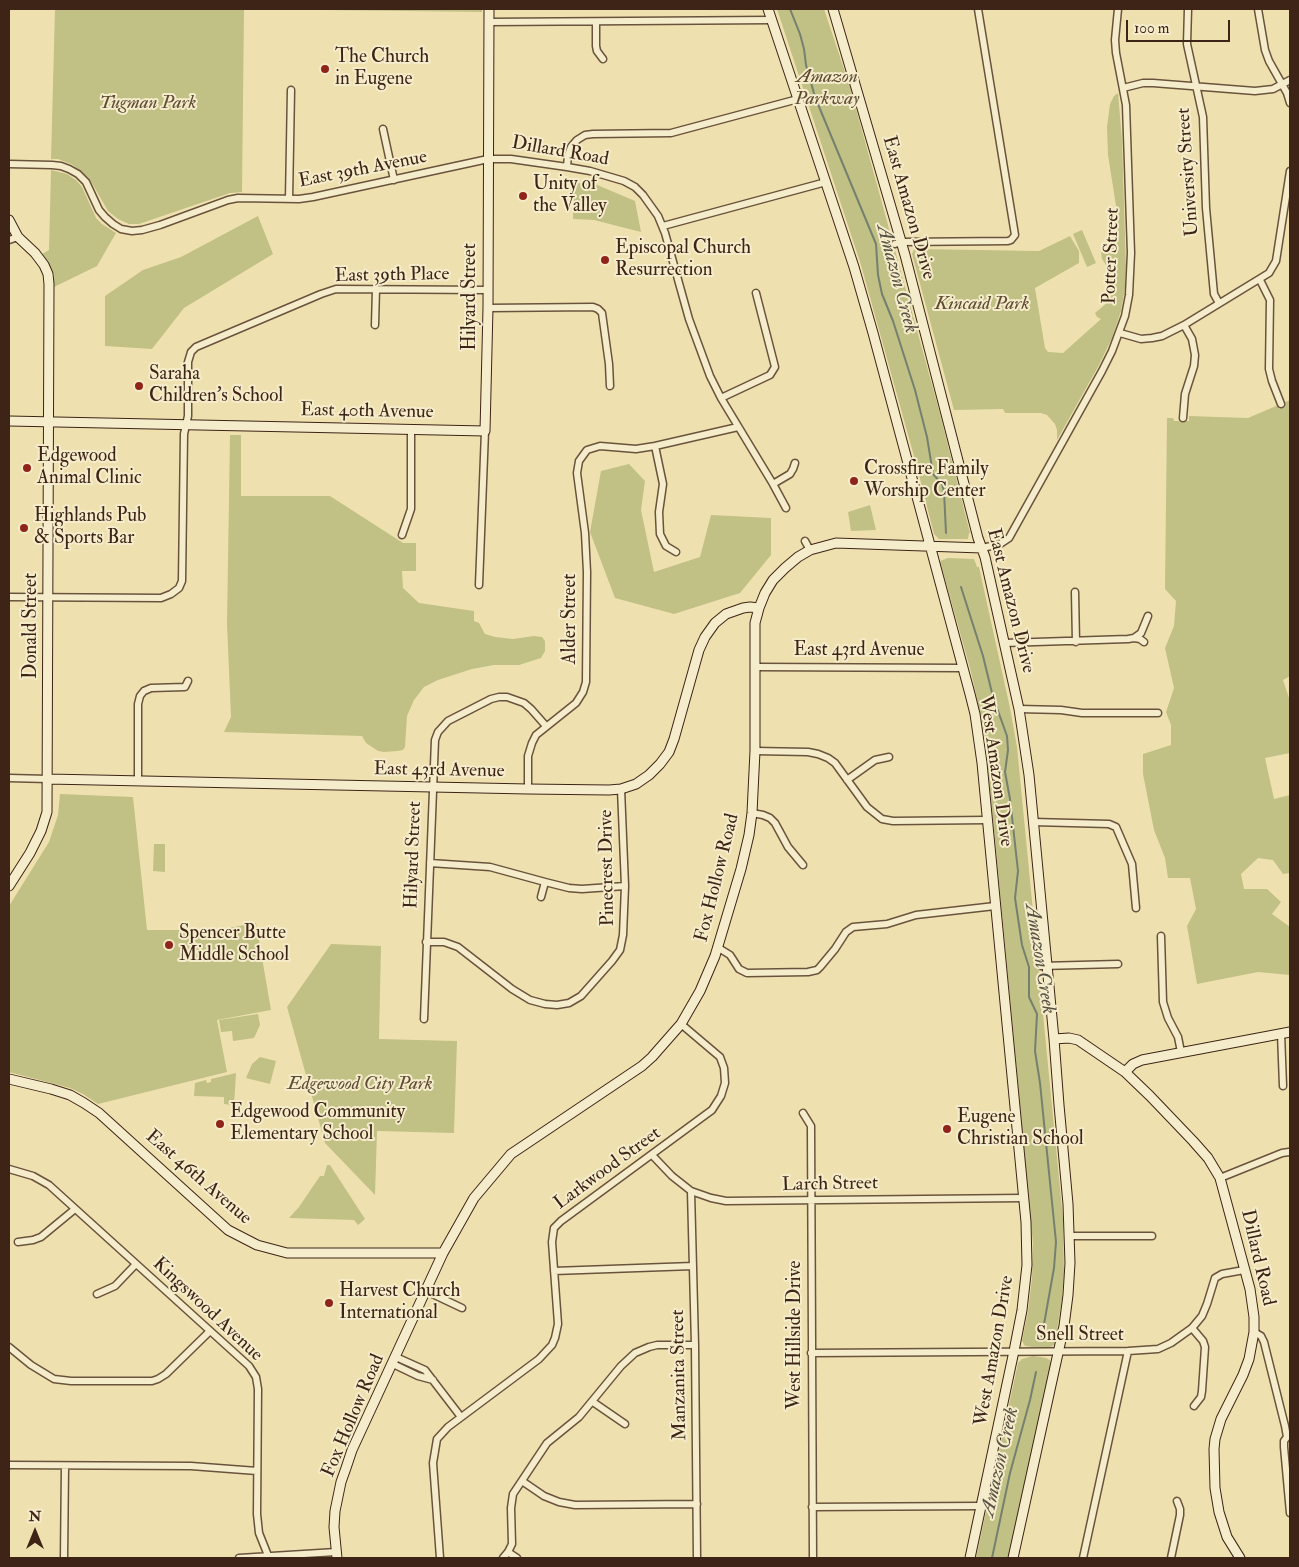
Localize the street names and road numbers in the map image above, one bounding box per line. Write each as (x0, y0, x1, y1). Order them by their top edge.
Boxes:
street label: University Street (1173, 107, 1205, 237)
street label: Dillard Road (510, 132, 610, 172)
street label: East Amazon Drive (877, 134, 939, 282)
street label: East 39th Avenue (297, 146, 429, 194)
street label: Potter Street (1099, 207, 1125, 305)
street label: Hilyard Street (460, 243, 482, 351)
street label: East 39th Place (334, 264, 450, 288)
street label: East 40th Avenue (300, 399, 434, 425)
street label: East Amazon Drive (981, 526, 1039, 676)
street label: Donald Street (21, 573, 43, 679)
street label: Alder Street (560, 573, 582, 665)
street label: East 43rd Avenue (793, 640, 925, 662)
street label: West Amazon Drive (973, 694, 1017, 848)
street label: East 43rd Avenue (373, 758, 505, 784)
street label: Hilyard Street (401, 801, 427, 909)
street label: Pinecrest Drive (596, 809, 620, 927)
street label: Fox Hollow Road (691, 812, 745, 944)
street label: Larkwood Street (550, 1123, 666, 1215)
street label: East 46th Avenue (140, 1126, 256, 1230)
street label: Larch Street (782, 1173, 878, 1197)
street label: Dillard Road (1235, 1208, 1279, 1308)
street label: Kingswood Avenue (147, 1253, 267, 1367)
street label: West Hillside Drive (785, 1261, 807, 1409)
street label: West Amazon Drive (971, 1274, 1019, 1428)
street label: Manzanita Street (667, 1309, 693, 1441)
street label: Snell Street (1036, 1325, 1124, 1347)
street label: Fox Hollow Road (318, 1351, 390, 1481)

